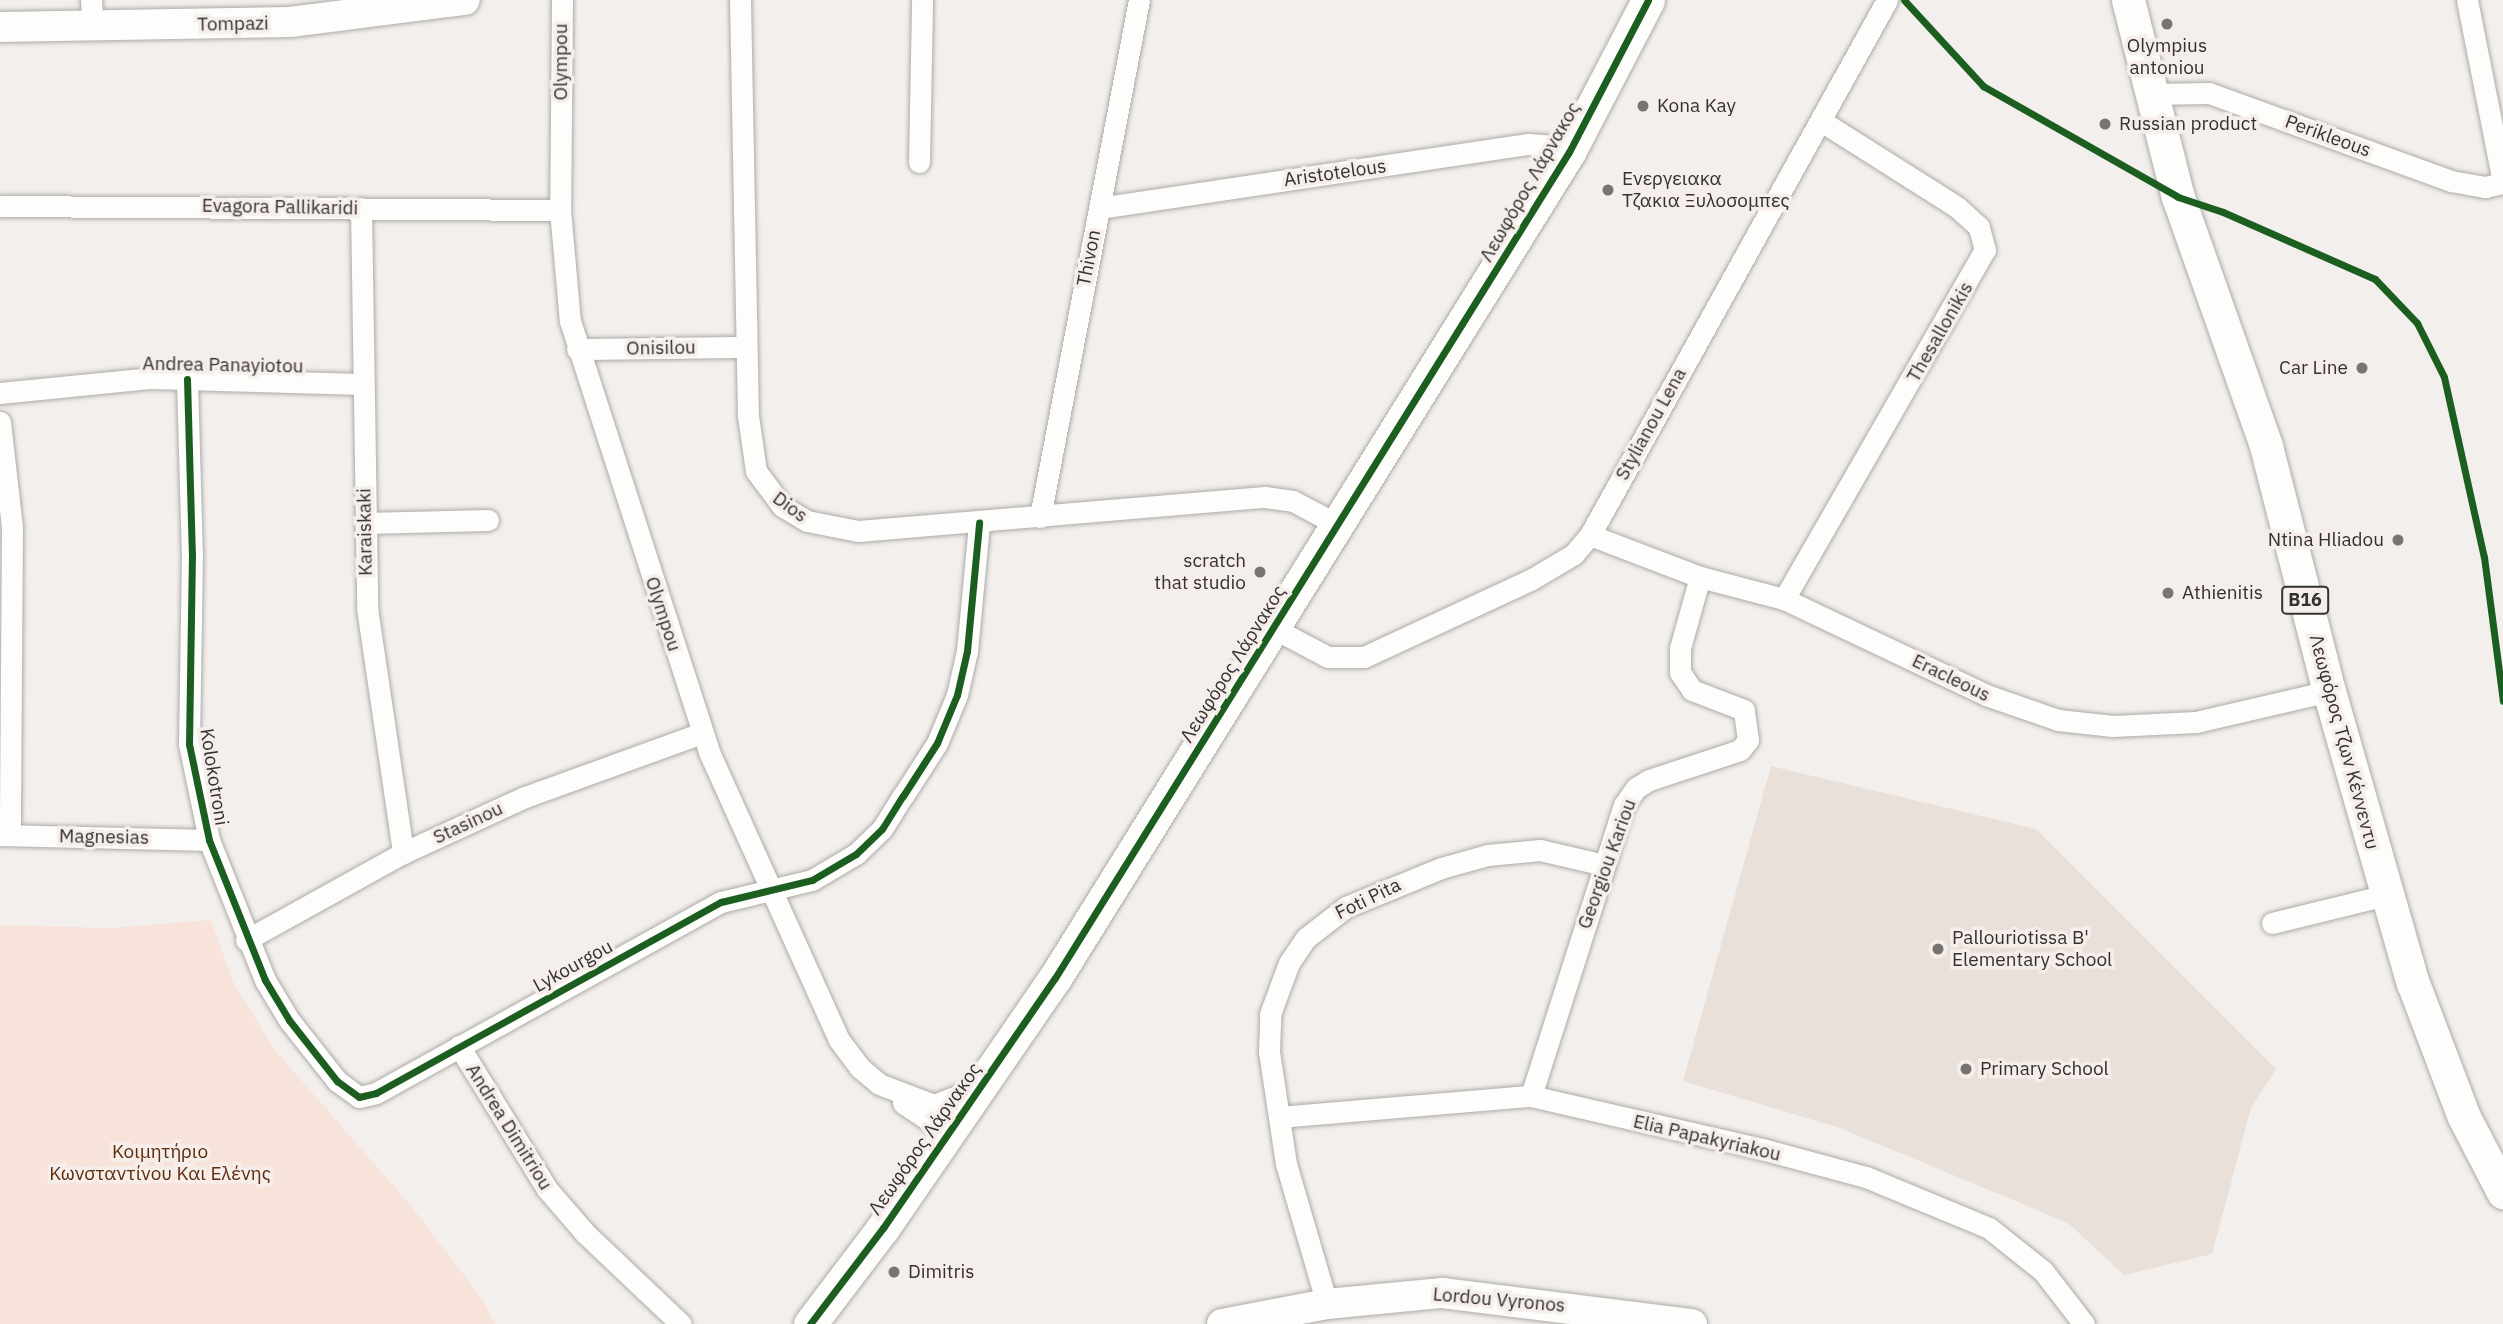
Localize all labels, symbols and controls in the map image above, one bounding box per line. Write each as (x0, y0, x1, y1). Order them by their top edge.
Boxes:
street label: Tompazi (197, 12, 269, 36)
marker: Olympius antoniou (2159, 16, 2175, 32)
street label: Olympou (550, 24, 572, 100)
place label: Olympius antoniou (2127, 35, 2207, 79)
place label: Kona Kay (1657, 95, 1736, 117)
street label: Λεωφόρος Λάρνακος (1475, 98, 1585, 266)
marker: Kona Kay (1635, 98, 1651, 114)
street label: Perikleous (2282, 110, 2374, 162)
place label: Russian product (2119, 113, 2257, 135)
marker: Russian product (2097, 116, 2113, 132)
street label: Aristotelous (1282, 155, 1388, 191)
place label: Ενεργειακα Τζακια Ξυλοσομπες (1622, 168, 1790, 212)
marker: Ενεργειακα Τζακια Ξυλοσομπες (1600, 182, 1616, 198)
street label: Evagora Pallikaridi (202, 194, 358, 220)
street label: Thivon (1072, 228, 1106, 288)
street label: Thesallonikis (1902, 278, 1978, 386)
street label: Onisilou (626, 336, 696, 360)
street label: Andrea Panayiotou (142, 352, 304, 378)
place label: Car Line (2279, 357, 2348, 379)
marker: Car Line (2354, 360, 2370, 376)
street label: Stylianou Lena (1611, 364, 1691, 484)
street label: Dios (768, 487, 812, 527)
street label: Karaiskaki (353, 488, 377, 576)
place label: Ntina Hliadou (2268, 529, 2384, 551)
marker: Ntina Hliadou (2390, 532, 2406, 548)
place label: scratch that studio (1154, 550, 1246, 594)
marker: scratch that studio (1252, 564, 1268, 580)
street label: Olympou (640, 574, 686, 654)
street label: Λεωφόρος Λάρνακος (1175, 581, 1291, 747)
place label: Athienitis (2182, 582, 2263, 604)
marker: Athienitis (2160, 585, 2176, 601)
road number: B16 (2280, 586, 2330, 614)
street label: Λεωφόρος Τζων Κέννεντυ (2304, 632, 2384, 852)
street label: Eracleous (1908, 649, 1994, 707)
street label: Kolokotroni (195, 727, 233, 827)
street label: Georgiou Kariou (1573, 796, 1641, 932)
street label: Stasinou (430, 797, 506, 849)
street label: Magnesias (59, 825, 149, 849)
street label: Foti Pita (1332, 873, 1404, 925)
place label: Pallouriotissa B' Elementary School (1952, 927, 2112, 971)
street label: Lykourgou (529, 935, 617, 997)
marker: Pallouriotissa B' Elementary School (1930, 941, 1946, 957)
street label: Λεωφόρος Λάρνακος (864, 1058, 986, 1220)
place label: Primary School (1980, 1058, 2109, 1080)
street label: Andrea Dimitriou (461, 1060, 557, 1194)
marker: Primary School (1958, 1061, 1974, 1077)
street label: Elia Papakyriakou (1631, 1110, 1783, 1166)
park label: Κοιμητήριο Κωνσταντίνου Και Ελένης (49, 1141, 271, 1185)
place label: Dimitris (908, 1261, 974, 1283)
marker: Dimitris (886, 1264, 902, 1280)
street label: Lordou Vyronos (1432, 1283, 1566, 1317)

